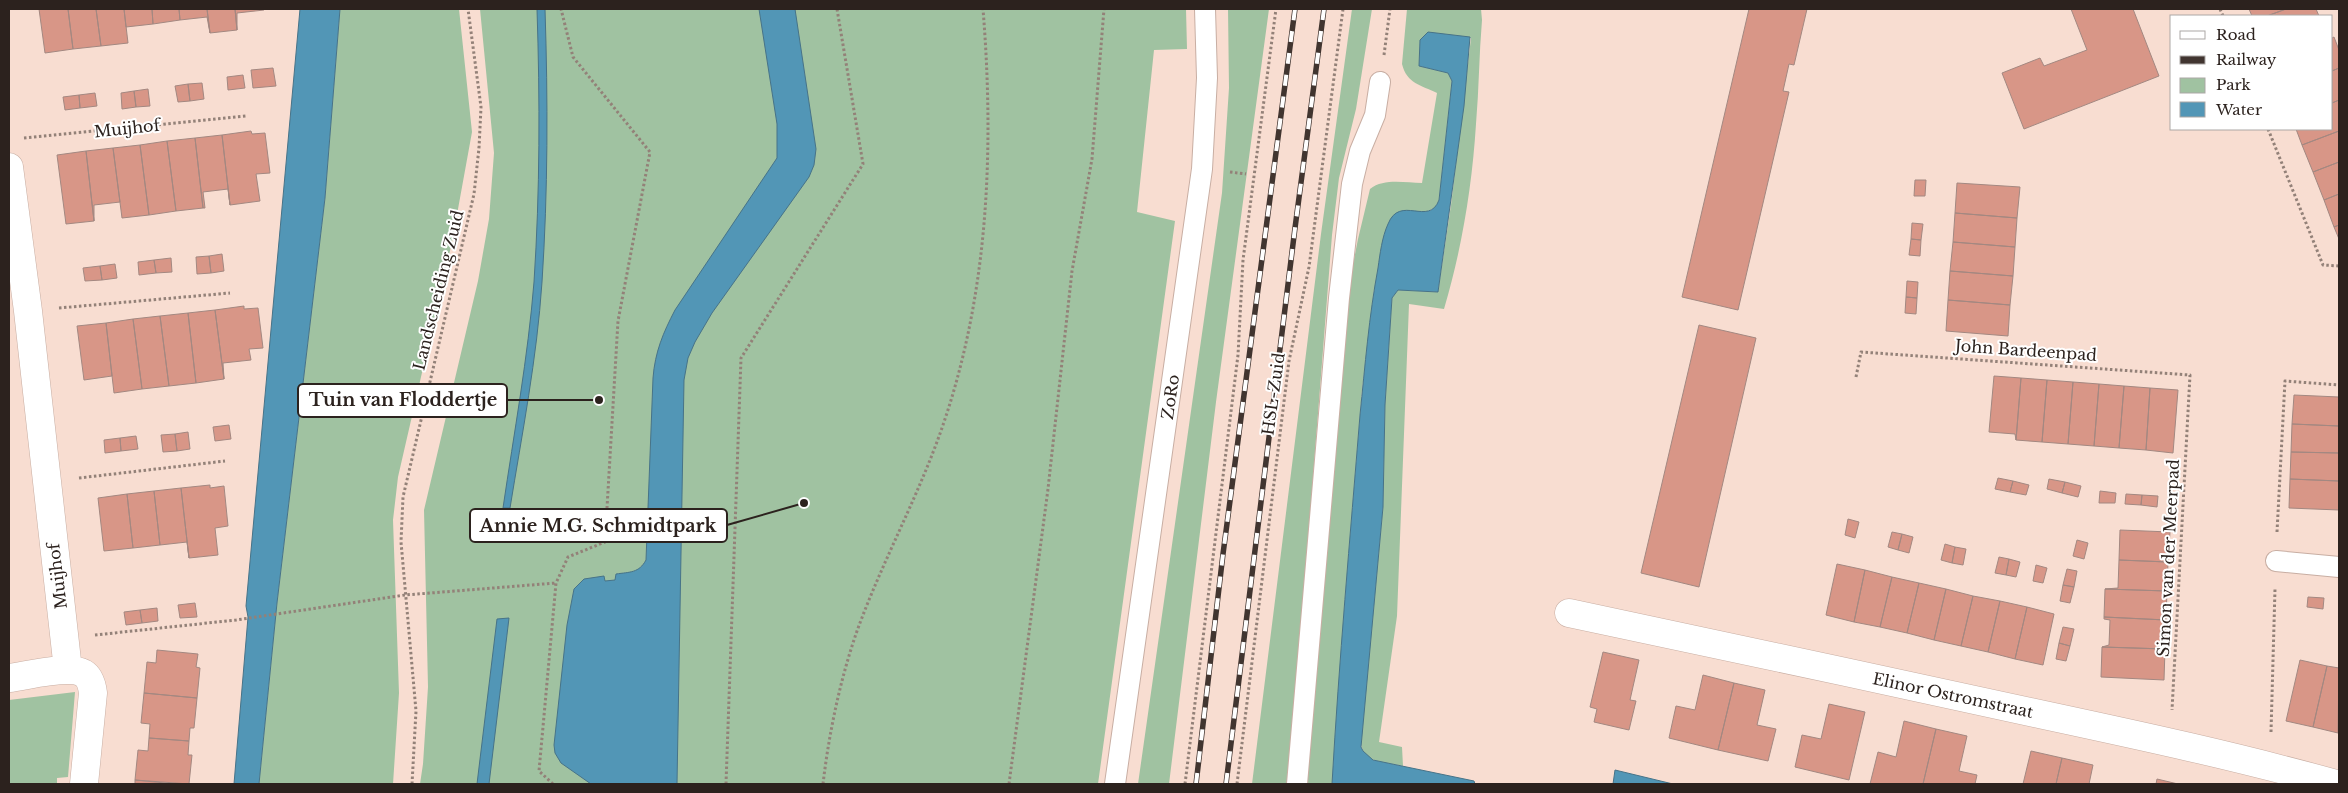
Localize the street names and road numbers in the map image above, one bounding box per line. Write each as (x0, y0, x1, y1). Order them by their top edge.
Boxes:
street label: Muijhof (93, 114, 163, 141)
street label: Landscheiding Zuid (408, 208, 468, 372)
street label: John Bardeenpad (1952, 335, 2098, 365)
street label: HSL-Zuid (1257, 351, 1289, 437)
street label: ZoRo (1157, 373, 1183, 421)
street label: Simon van der Meerpad (2153, 458, 2183, 657)
street label: Muijhof (43, 540, 71, 610)
street label: Elinor Ostromstraat (1871, 668, 2035, 722)

